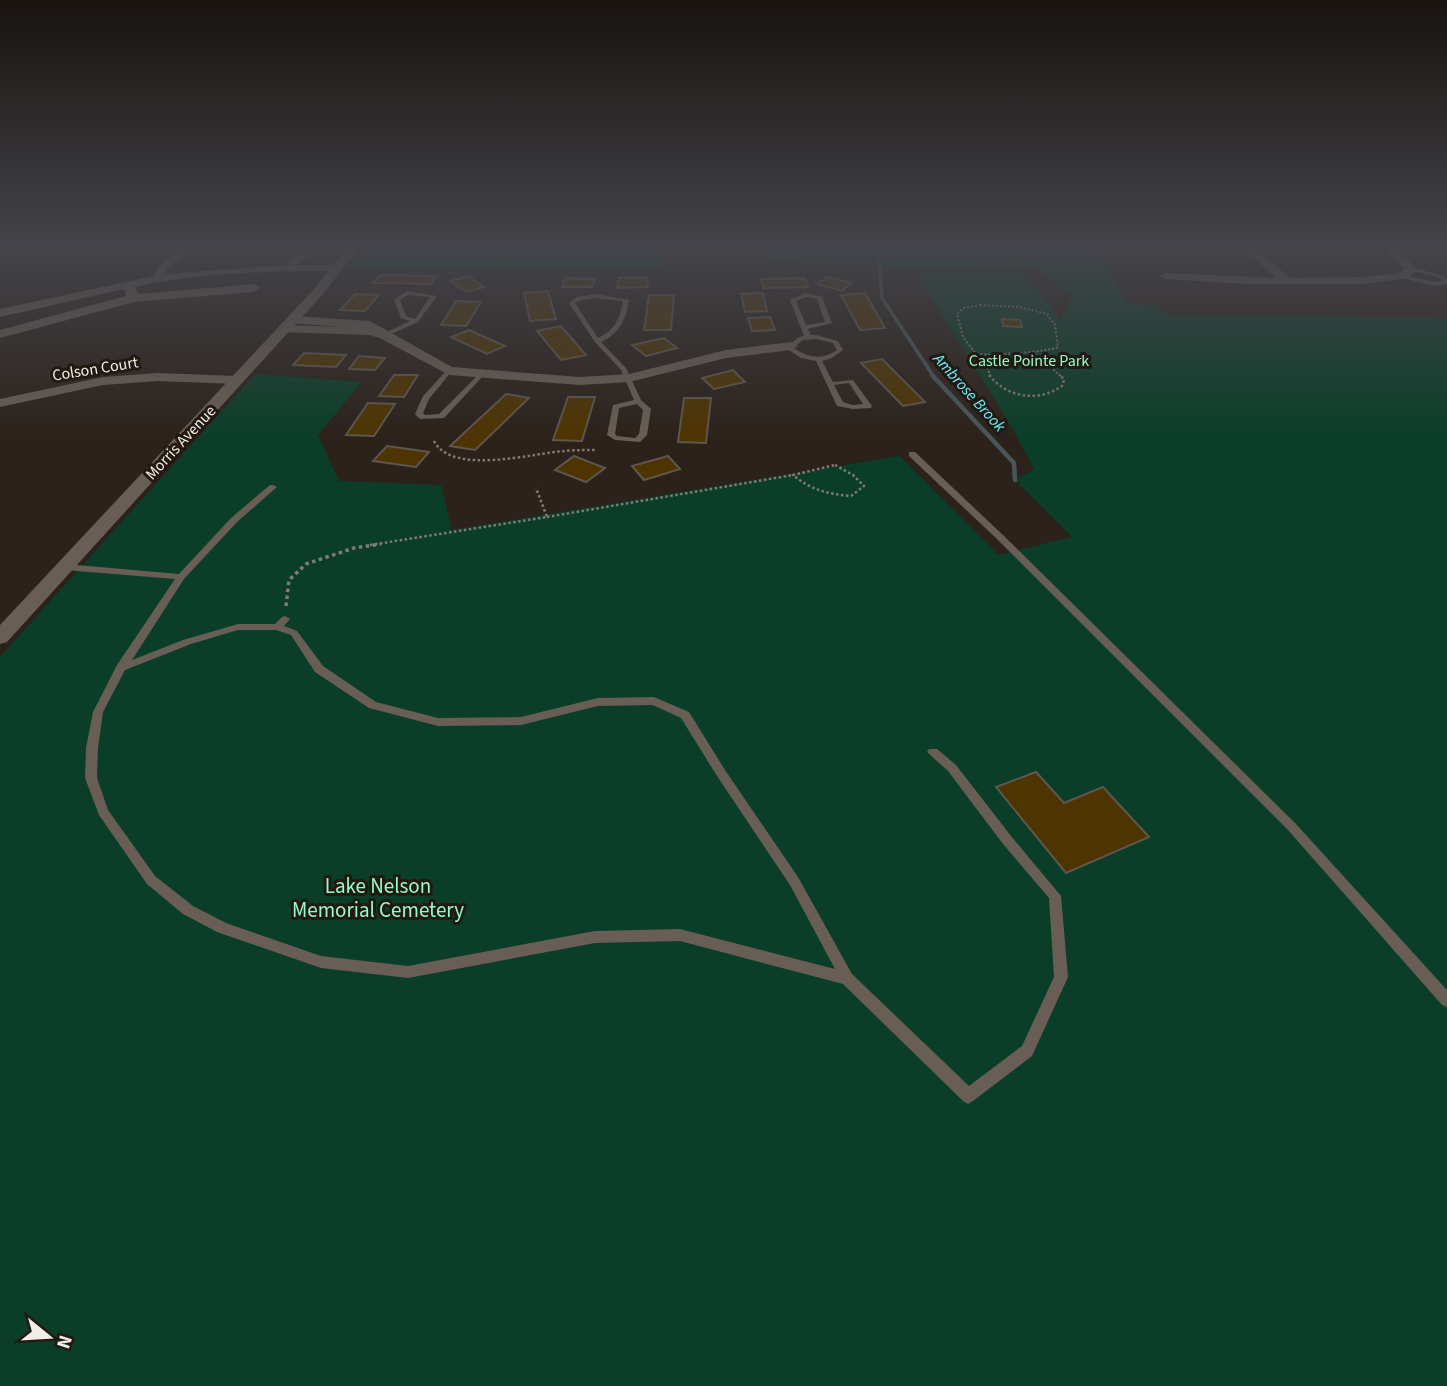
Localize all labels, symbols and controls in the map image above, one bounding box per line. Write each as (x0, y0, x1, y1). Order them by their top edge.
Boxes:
water label: Ambrose Brook (927, 348, 1011, 437)
park label: Castle Pointe Park (969, 350, 1089, 372)
street label: Colson Court (51, 351, 140, 387)
street label: Morris Avenue (140, 401, 221, 485)
park label: Lake Nelson Memorial Cemetery (292, 871, 464, 925)
north arrow (14, 1302, 84, 1372)
text: N (49, 1332, 79, 1352)

